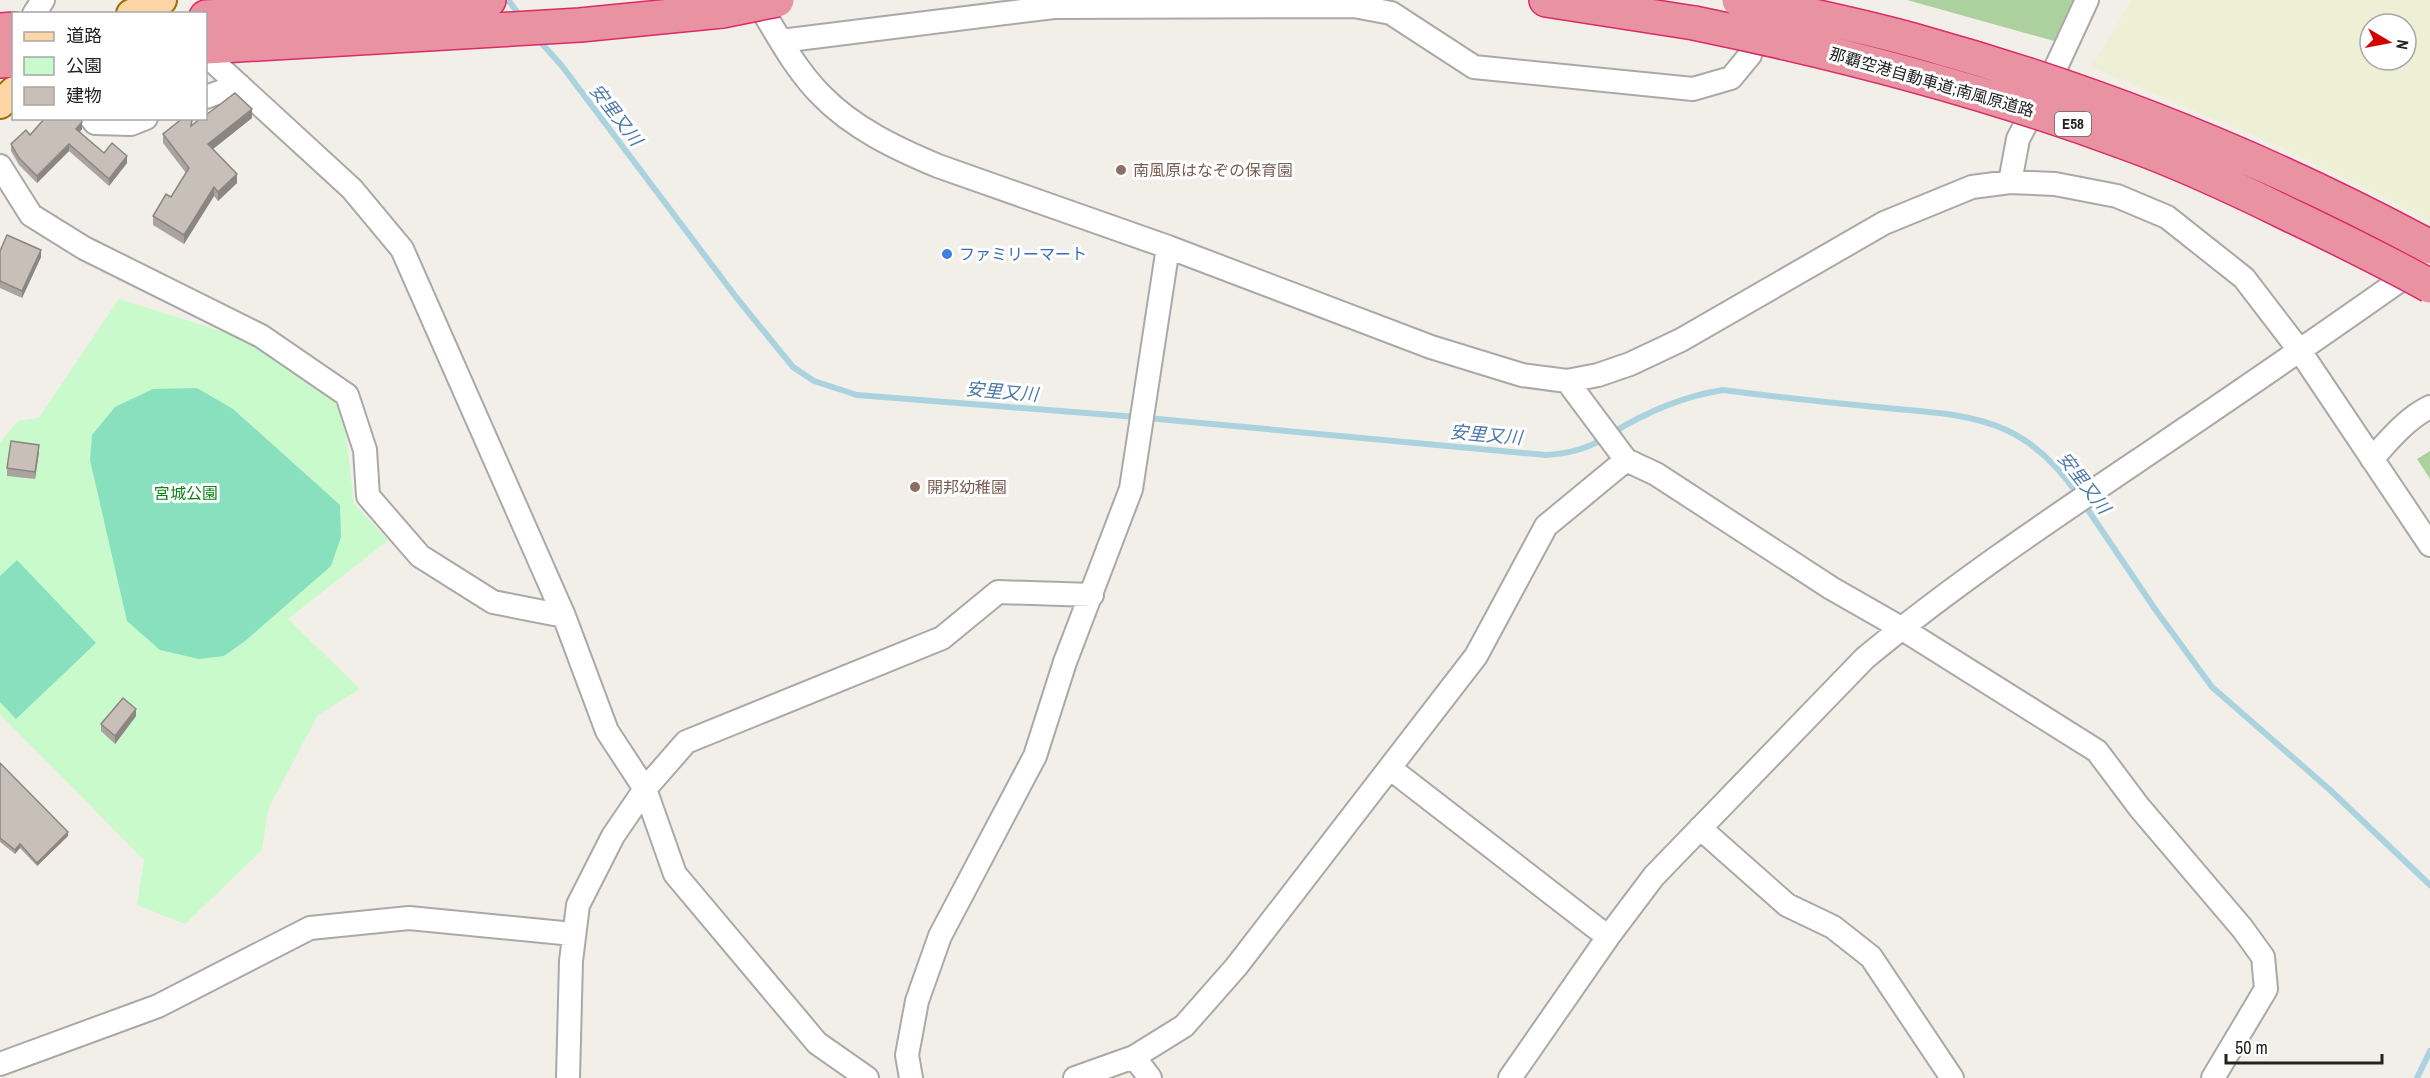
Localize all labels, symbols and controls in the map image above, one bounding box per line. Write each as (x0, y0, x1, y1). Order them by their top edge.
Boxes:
legend (12, 12, 207, 120)
north arrow (2358, 12, 2418, 72)
text: 道路 (66, 23, 102, 48)
text: N (2391, 38, 2414, 51)
street label: 那覇空港自動車道;南風原道路 (1827, 42, 2037, 122)
text: 公園 (66, 53, 102, 78)
water label: 安里又川 (584, 79, 650, 152)
text: 建物 (66, 83, 102, 108)
road number: E58 (2055, 112, 2091, 136)
place label: 南風原はなぞの保育園 (1133, 159, 1293, 181)
marker: 南風原はなぞの保育園 (1114, 163, 1128, 177)
place label: ファミリーマート (959, 243, 1087, 265)
marker: ファミリーマート (940, 247, 954, 261)
water label: 安里又川 (965, 376, 1041, 407)
water label: 安里又川 (1449, 419, 1525, 450)
water label: 安里又川 (2052, 447, 2118, 520)
place label: 開邦幼稚園 (927, 476, 1007, 498)
marker: 開邦幼稚園 (908, 480, 922, 494)
park label: 宮城公園 (154, 482, 218, 504)
scale bar (2226, 1027, 2382, 1065)
text: 50 m (2235, 1035, 2268, 1060)

